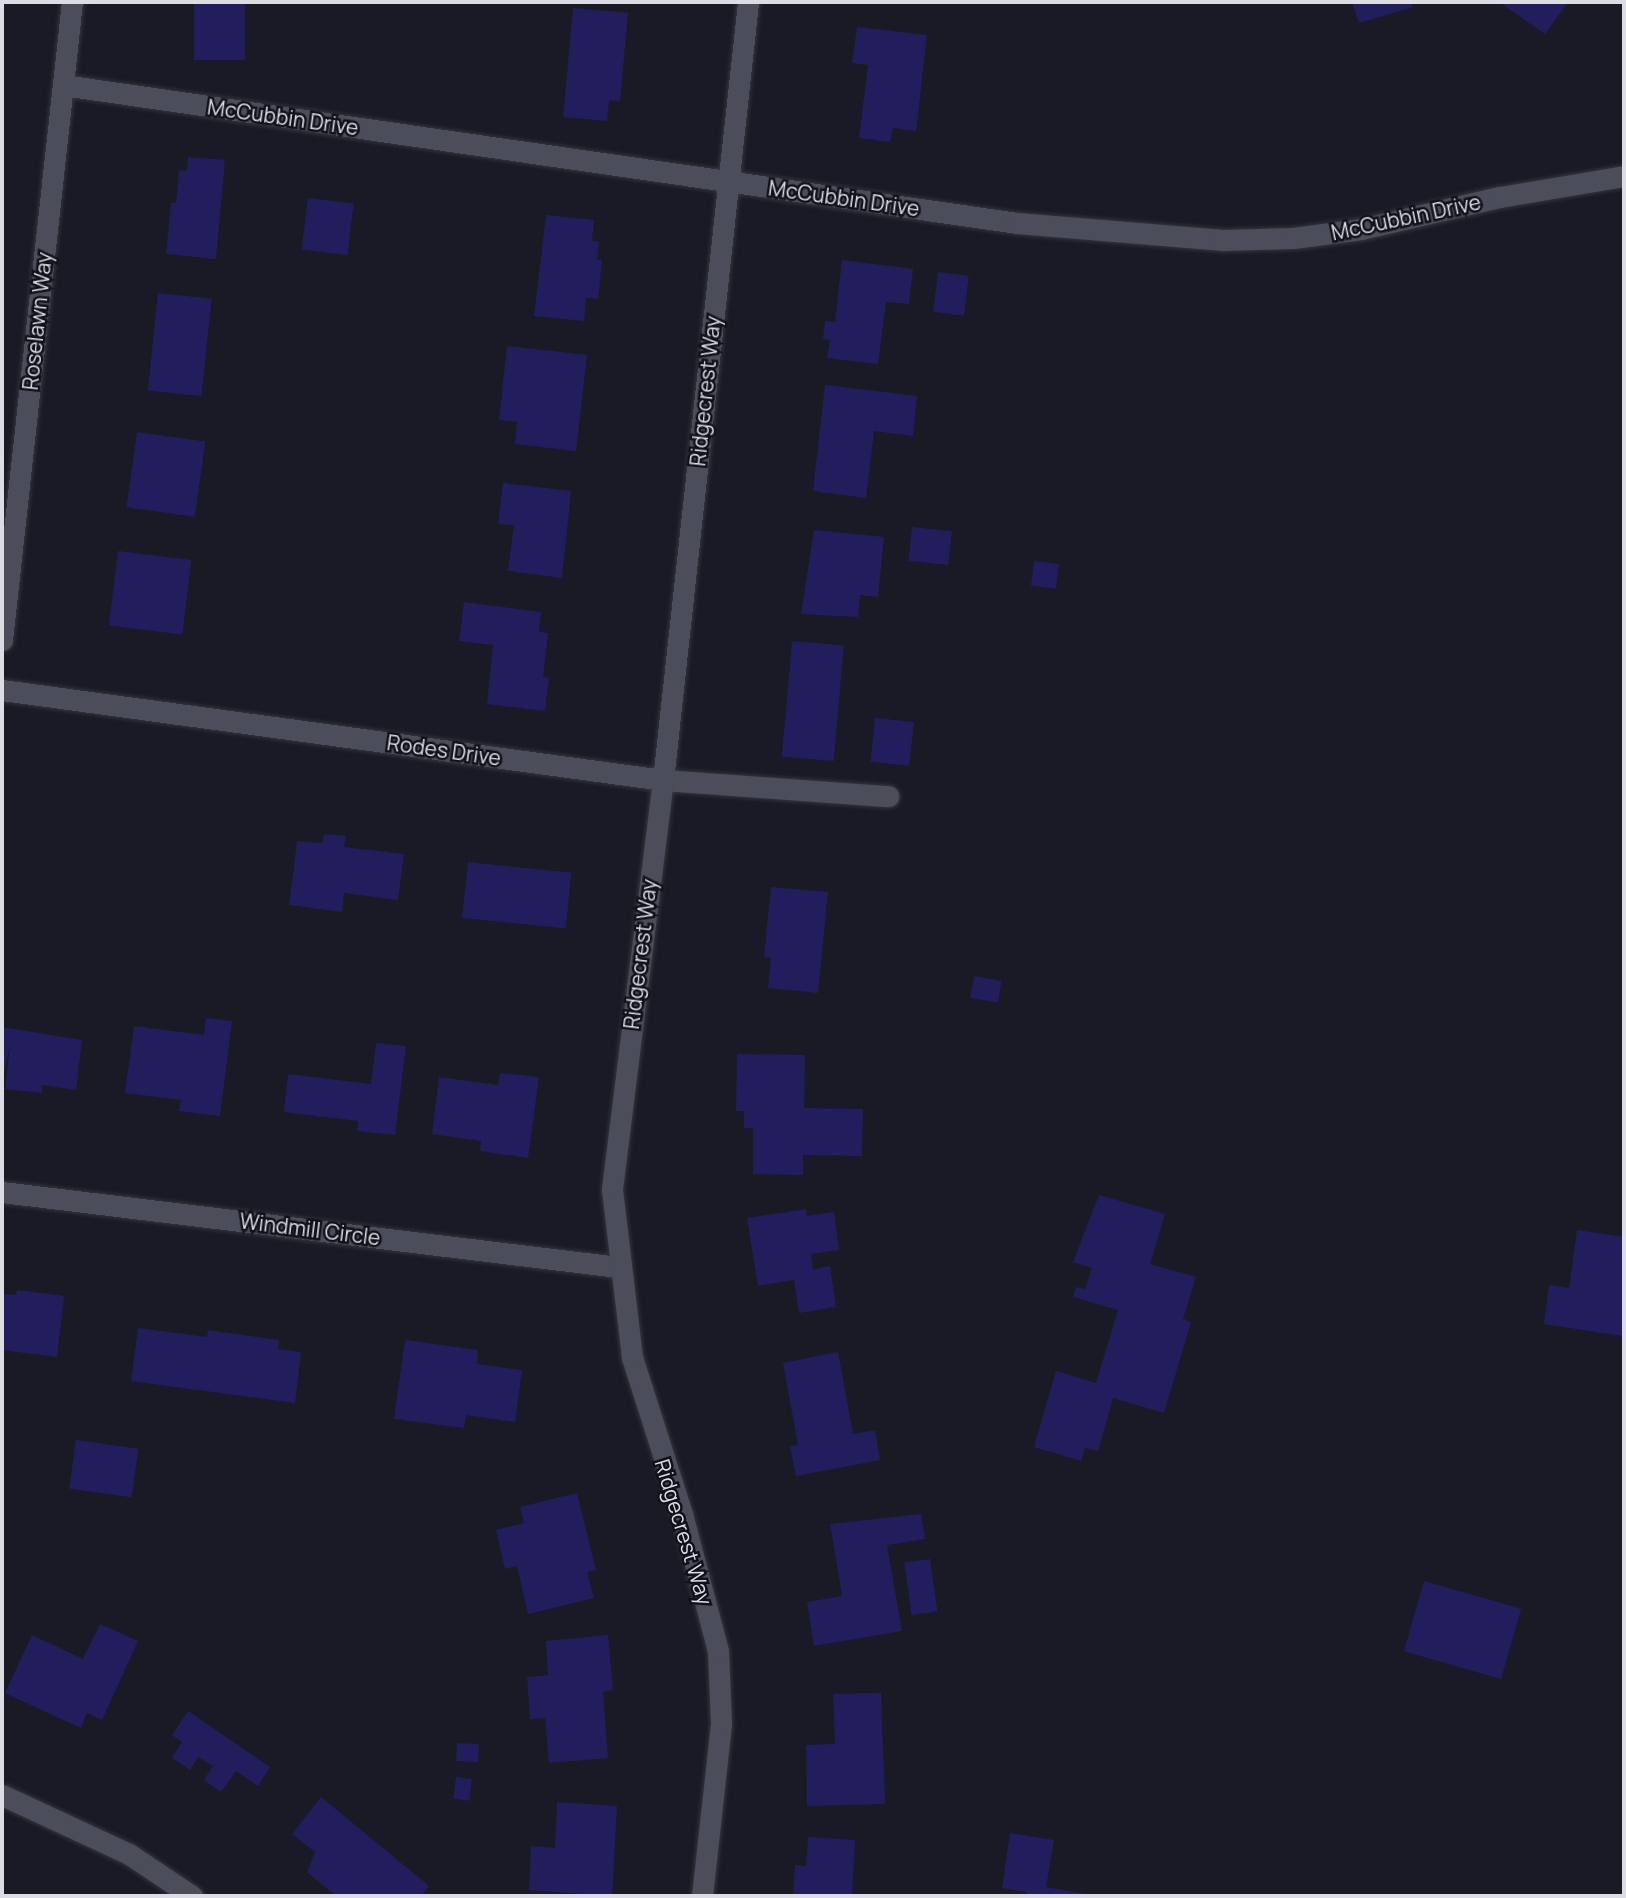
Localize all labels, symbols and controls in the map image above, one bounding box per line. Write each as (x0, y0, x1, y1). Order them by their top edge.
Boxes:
street label: McCubbin Drive (206, 94, 360, 140)
street label: McCubbin Drive (767, 175, 921, 221)
street label: McCubbin Drive (1329, 189, 1483, 245)
street label: Roselawn Way (17, 251, 57, 391)
street label: Ridgecrest Way (685, 315, 725, 467)
street label: Rodes Drive (385, 730, 503, 770)
street label: Ridgecrest Way (618, 878, 662, 1030)
street label: Windmill Circle (238, 1208, 382, 1250)
street label: Ridgecrest Way (650, 1456, 718, 1608)

